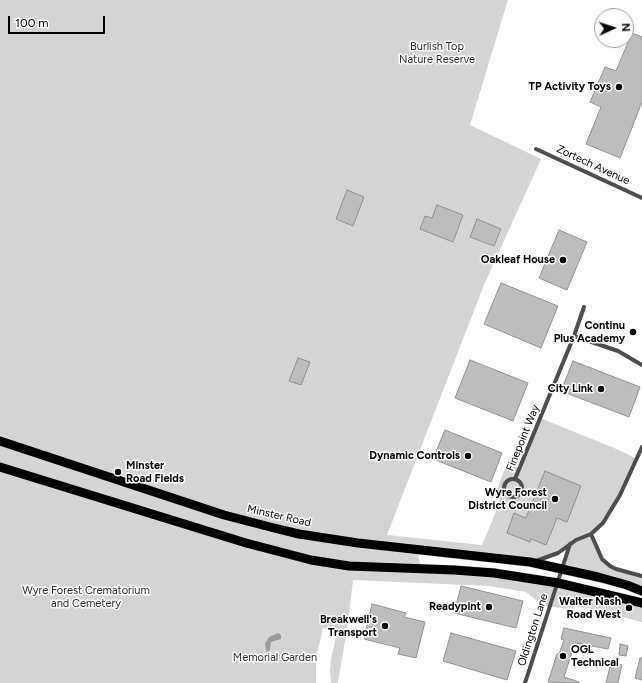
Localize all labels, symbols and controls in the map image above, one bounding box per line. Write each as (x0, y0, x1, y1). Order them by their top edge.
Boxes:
scale bar (10, 8, 107, 34)
north arrow (594, 8, 634, 48)
text: 100 m (15, 16, 49, 30)
text: N (619, 23, 632, 32)
park label: Burlish Top Nature Reserve (399, 40, 475, 66)
place label: TP Activity Toys (529, 80, 611, 94)
marker: TP Activity Toys (614, 82, 624, 92)
street label: Zortech Avenue (554, 142, 632, 188)
place label: Oakleaf House (481, 253, 555, 267)
marker: Oakleaf House (558, 255, 568, 265)
place label: Continu Plus Academy (554, 319, 625, 345)
marker: Continu Plus Academy (628, 327, 638, 337)
place label: City Link (548, 382, 593, 396)
marker: City Link (596, 384, 606, 394)
street label: Finepoint Way (504, 403, 542, 473)
place label: Dynamic Controls (369, 449, 460, 463)
marker: Dynamic Controls (463, 451, 473, 461)
place label: Minster Road Fields (126, 459, 184, 485)
marker: Minster Road Fields (113, 467, 123, 477)
place label: Wyre Forest District Council (468, 486, 547, 512)
marker: Wyre Forest District Council (550, 494, 560, 504)
street label: Minster Road (246, 502, 312, 530)
park label: Wyre Forest Crematorium and Cemetery (22, 584, 150, 610)
street label: Oldington Lane (515, 592, 551, 668)
place label: Walter Nash Road West (559, 595, 621, 621)
place label: Readypint (429, 600, 481, 614)
marker: Readypint (484, 602, 494, 612)
marker: Walter Nash Road West (624, 603, 634, 613)
place label: Breakwell's Transport (320, 613, 377, 639)
marker: Breakwell's Transport (380, 621, 390, 631)
place label: OGL Technical (571, 643, 619, 669)
park label: Memorial Garden (233, 651, 317, 665)
marker: OGL Technical (558, 651, 568, 661)

